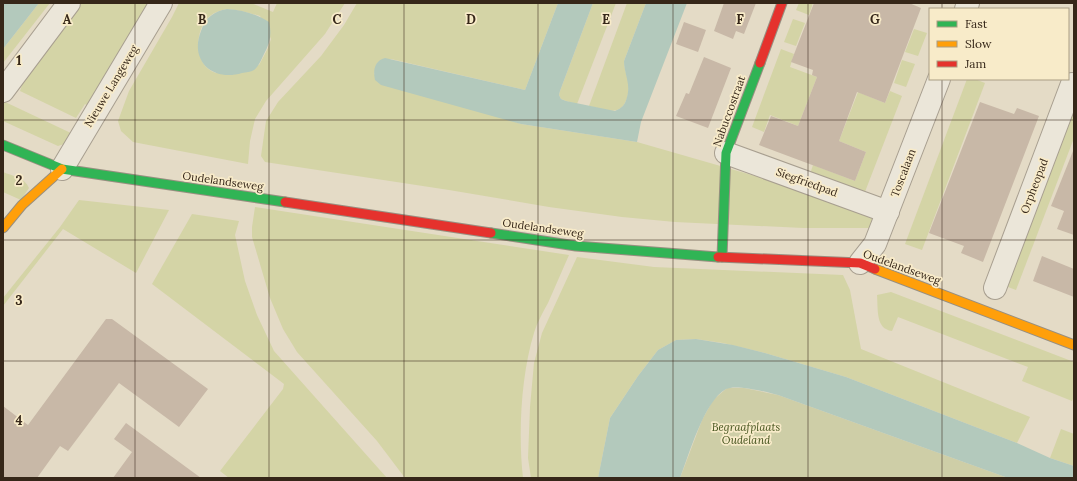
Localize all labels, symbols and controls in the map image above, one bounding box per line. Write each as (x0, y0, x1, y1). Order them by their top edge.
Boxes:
legend (929, 8, 1069, 80)
text: A (63, 11, 72, 28)
text: B (198, 11, 207, 28)
text: C (333, 11, 342, 28)
text: D (466, 11, 476, 28)
text: E (602, 11, 610, 28)
text: F (736, 11, 744, 28)
text: G (870, 11, 880, 28)
text: Fast (965, 16, 988, 31)
text: Slow (965, 36, 992, 51)
street label: Nieuwe Langeweg (81, 42, 141, 130)
text: 1 (16, 52, 22, 69)
text: Jam (964, 56, 986, 71)
street label: Nabuccostraat (710, 73, 749, 148)
street label: Toscalaan (887, 147, 919, 199)
street label: Orpheopad (1017, 156, 1051, 216)
street label: Siegfriedpad (774, 164, 840, 200)
street label: Oudelandseweg (182, 168, 265, 194)
text: 2 (16, 172, 23, 189)
street label: Oudelandseweg (502, 215, 585, 241)
street label: Oudelandseweg (861, 246, 944, 288)
text: 3 (15, 292, 23, 309)
text: 4 (15, 412, 23, 429)
park label: Begraafplaats Oudeland (712, 420, 780, 447)

